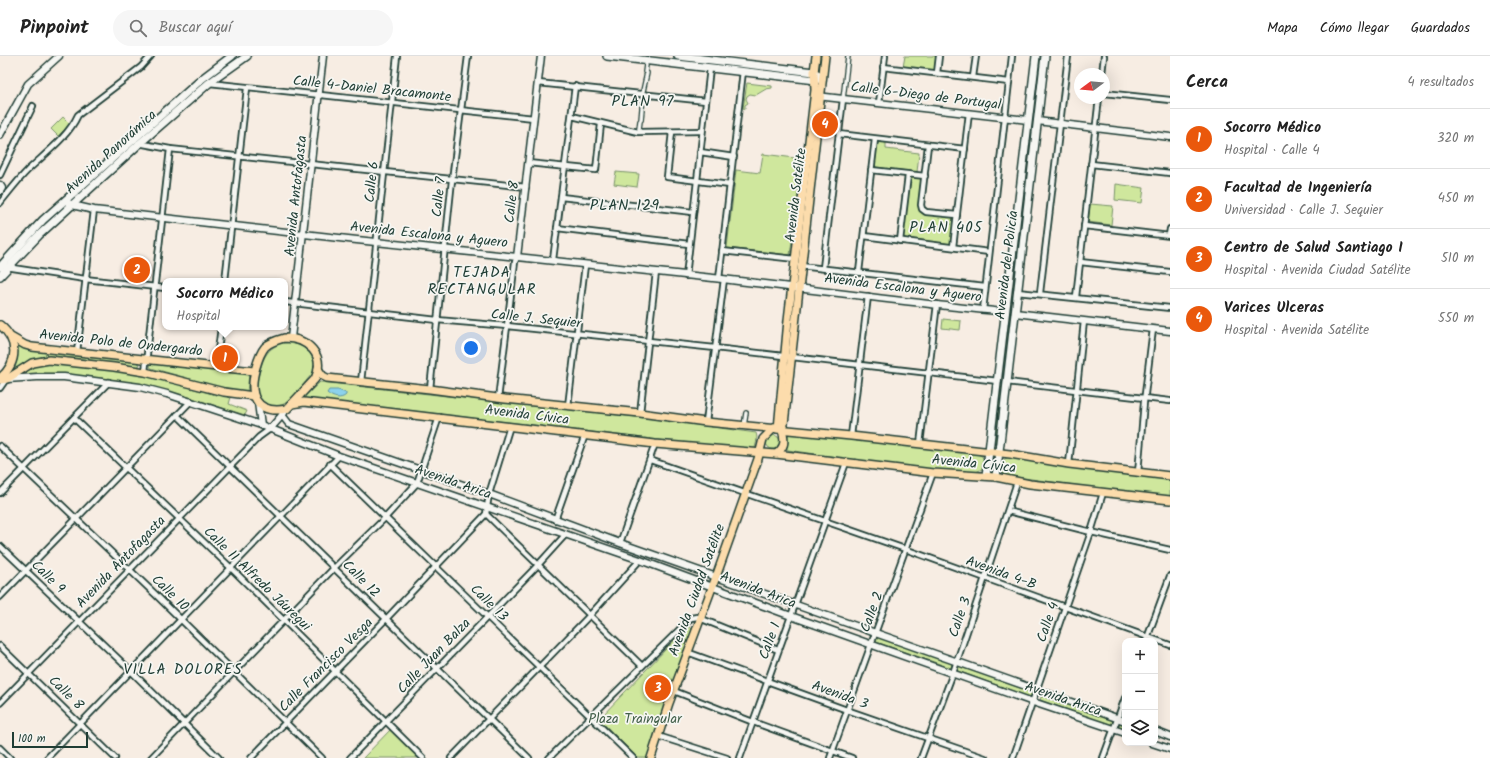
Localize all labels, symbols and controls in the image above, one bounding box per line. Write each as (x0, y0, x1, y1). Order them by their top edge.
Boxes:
search box (113, 10, 393, 46)
text: Pinpoint (20, 13, 89, 43)
text: Buscar aquí (159, 16, 232, 40)
icon: search (127, 17, 149, 39)
text: Mapa (1267, 17, 1298, 39)
text: Cómo llegar (1320, 17, 1389, 39)
text: Guardados (1411, 17, 1470, 39)
north arrow (1074, 68, 1110, 104)
text: Cerca (1186, 69, 1228, 96)
street label: Calle 4-Daniel Bracamonte (292, 70, 453, 108)
text: 4 resultados (1407, 72, 1474, 93)
street label: Calle 6-Diego de Portugal (849, 76, 1003, 116)
district label: PLAN 97 (612, 90, 675, 114)
street label: Avenida Panorámica (60, 105, 162, 199)
pin: 4 (812, 109, 838, 139)
text: Socorro Médico (1224, 116, 1321, 140)
text: 1 (1197, 128, 1201, 149)
text: 320 m (1437, 128, 1474, 149)
street label: Avenida Antofagasta (279, 134, 313, 258)
text: Hospital · Calle 4 (1224, 140, 1320, 161)
street label: Avenida Satélite (779, 146, 813, 243)
street label: Calle 6 (359, 160, 385, 204)
street label: Calle 7 (426, 175, 452, 218)
text: Facultad de Ingeniería (1224, 176, 1372, 200)
street label: Calle 8 (499, 179, 526, 224)
text: 2 (1195, 188, 1203, 209)
text: 450 m (1438, 188, 1474, 209)
district label: PLAN 129 (590, 194, 660, 218)
text: Universidad · Calle J. Sequier (1224, 200, 1383, 221)
street label: Avenida del Policía (989, 209, 1025, 321)
street label: Avenida Escalona y Aguero (349, 216, 509, 254)
district label: PLAN 405 (909, 216, 983, 240)
text: Centro de Salud Santiago I (1224, 236, 1403, 260)
text: 3 (1195, 248, 1203, 269)
text: 510 m (1441, 248, 1474, 269)
pin: 2 (124, 255, 150, 285)
text: Hospital · Avenida Ciudad Satélite (1224, 260, 1411, 281)
district label: TEJADA RECTANGULAR (427, 261, 537, 302)
street label: Avenida Escalona y Aguero (823, 267, 983, 309)
popup (162, 278, 288, 330)
text: Socorro Médico (176, 282, 274, 306)
text: Varices Ulceras (1224, 296, 1324, 320)
street label: Calle J. Sequier (490, 303, 584, 335)
text: Hospital (176, 306, 220, 327)
text: 4 (1195, 308, 1203, 329)
text: 550 m (1438, 308, 1474, 329)
text: Hospital · Avenida Satélite (1224, 320, 1369, 341)
street label: Avenida Polo de Ondergardo (38, 323, 204, 363)
your location (461, 338, 481, 358)
pin: 1 (212, 343, 238, 373)
street label: Avenida Cívica (484, 399, 570, 431)
street label: Avenida Cívica (931, 449, 1017, 479)
street label: Avenida Arica (412, 459, 494, 505)
street label: Avenida Antofagasta (71, 511, 171, 613)
street label: Avenida Ciudad Satélite (663, 520, 731, 659)
street label: Calle 11 Alfredo Jáuregui (198, 522, 316, 637)
street label: Avenida 4-B (963, 550, 1039, 596)
street label: Calle 9 (26, 555, 70, 599)
street label: Calle 12 (337, 555, 385, 603)
street label: Avenida Arica (717, 565, 799, 615)
street label: Calle 10 (146, 569, 194, 617)
street label: Calle 13 (465, 579, 513, 627)
street label: Calle 2 (855, 589, 889, 635)
street label: Calle 3 (943, 594, 977, 640)
street label: Calle 4 (1031, 599, 1065, 645)
street label: Calle Francisco Vesga (274, 613, 378, 717)
street label: Calle Juan Balza (392, 613, 476, 699)
street label: Calle 1 (753, 619, 787, 663)
map controls (1122, 638, 1158, 746)
button: + (1122, 638, 1158, 674)
district label: VILLA DOLORES (124, 658, 242, 682)
street label: Calle 8 (43, 670, 89, 716)
pin: 3 (645, 673, 671, 703)
button: − (1122, 674, 1158, 710)
street label: Avenida 3 (809, 675, 871, 715)
street label: Avenida Arica (1022, 676, 1104, 722)
park label: Plaza Traingular (588, 708, 683, 730)
button: layers (1122, 710, 1158, 746)
scale bar (12, 730, 88, 749)
text: 100 m (18, 730, 46, 748)

